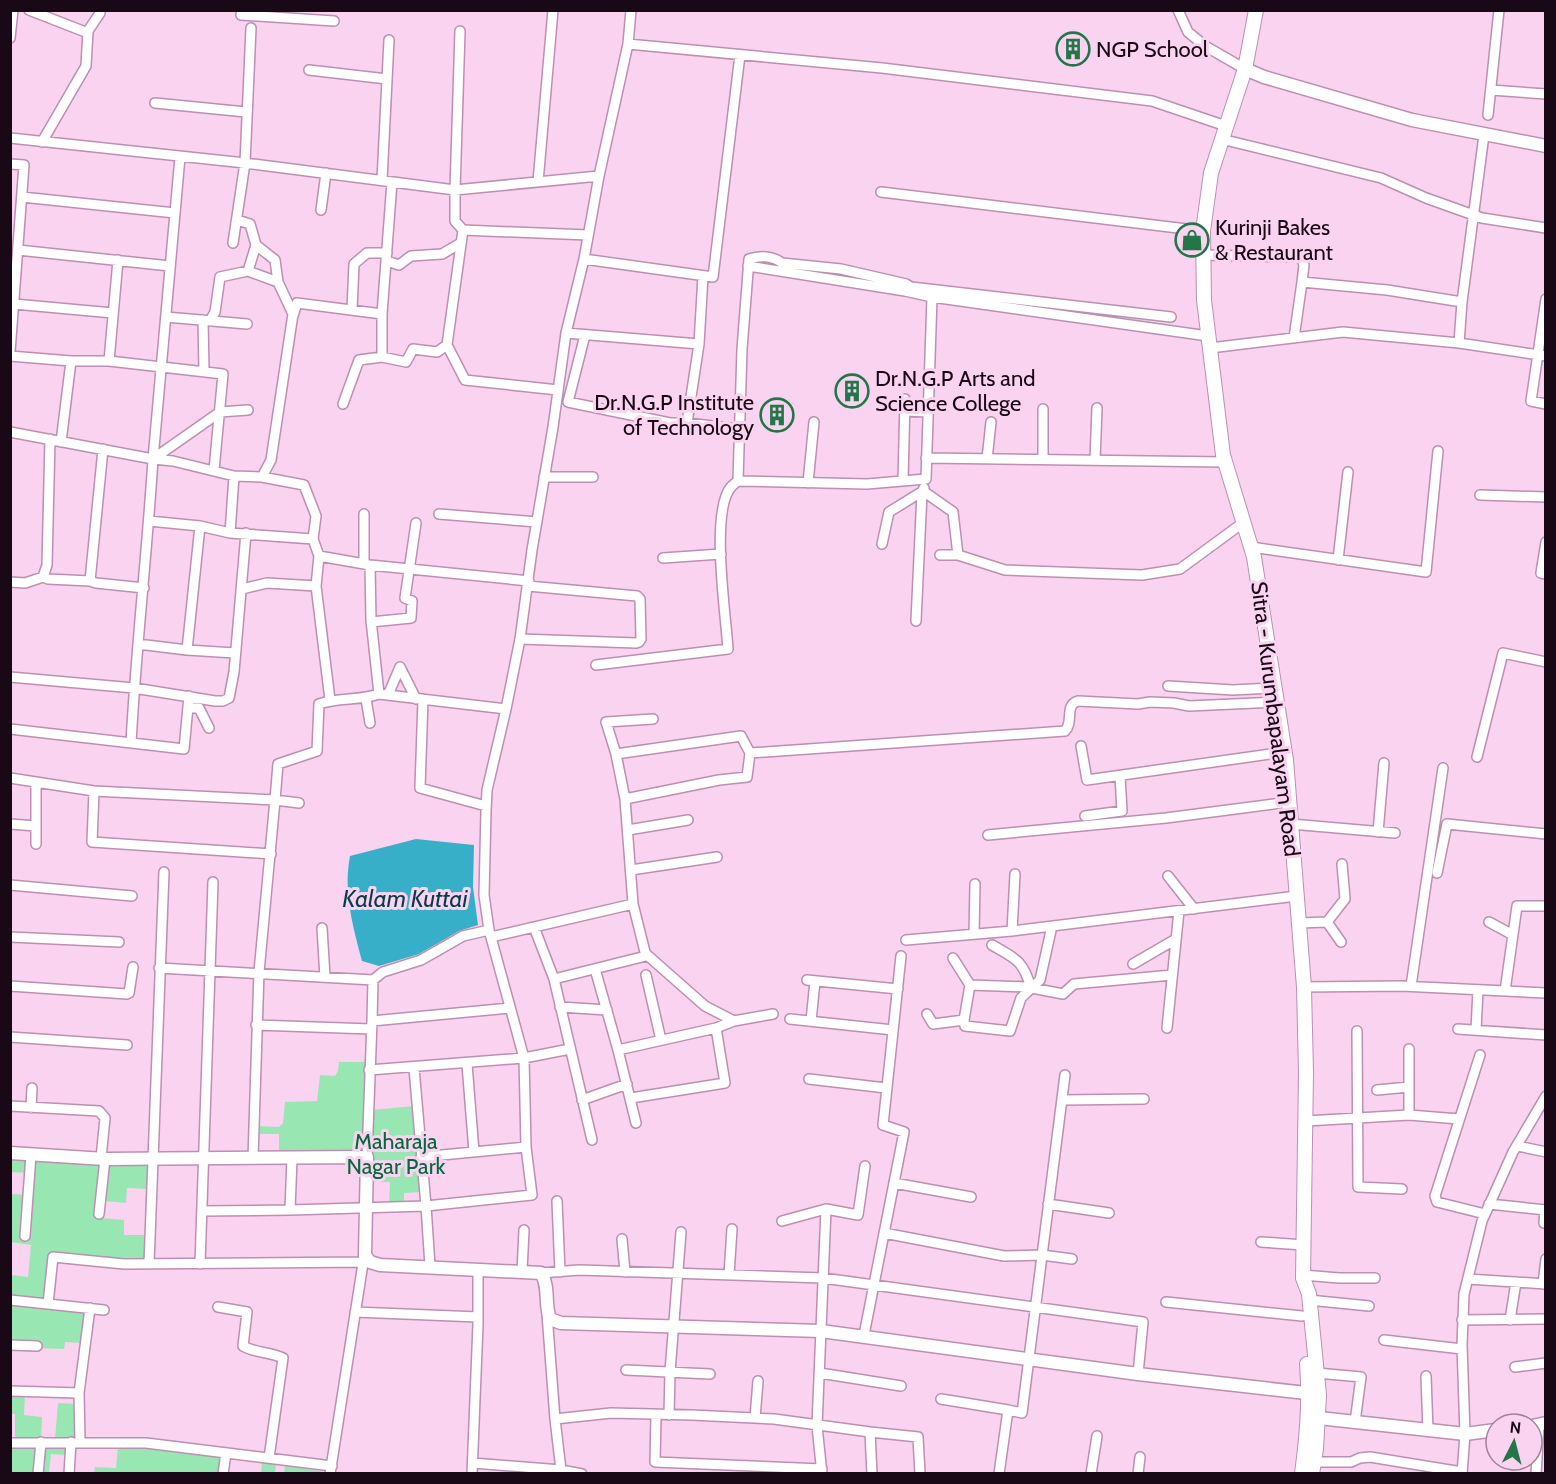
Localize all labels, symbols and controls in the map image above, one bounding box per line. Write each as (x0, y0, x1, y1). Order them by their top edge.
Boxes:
building icon: NGP School (1055, 31, 1091, 67)
place label: NGP School (1096, 36, 1209, 63)
place label: Kurinji Bakes & Restaurant (1215, 214, 1334, 266)
shop icon: Kurinji Bakes & Restaurant (1174, 222, 1210, 258)
place label: Dr.N.G.P Arts and Science College (875, 365, 1035, 417)
building icon: Dr.N.G.P Arts and Science College (834, 373, 870, 409)
place label: Dr.N.G.P Institute of Technology (594, 389, 754, 441)
building icon: Dr.N.G.P Institute of Technology (759, 397, 795, 433)
street label: Sitra - Kurumbapalayam Road (1245, 580, 1306, 858)
water label: Kalam Kuttai (342, 884, 469, 913)
park label: Maharaja Nagar Park (347, 1128, 446, 1180)
north arrow (1484, 1412, 1544, 1472)
text: N (1509, 1418, 1522, 1438)

